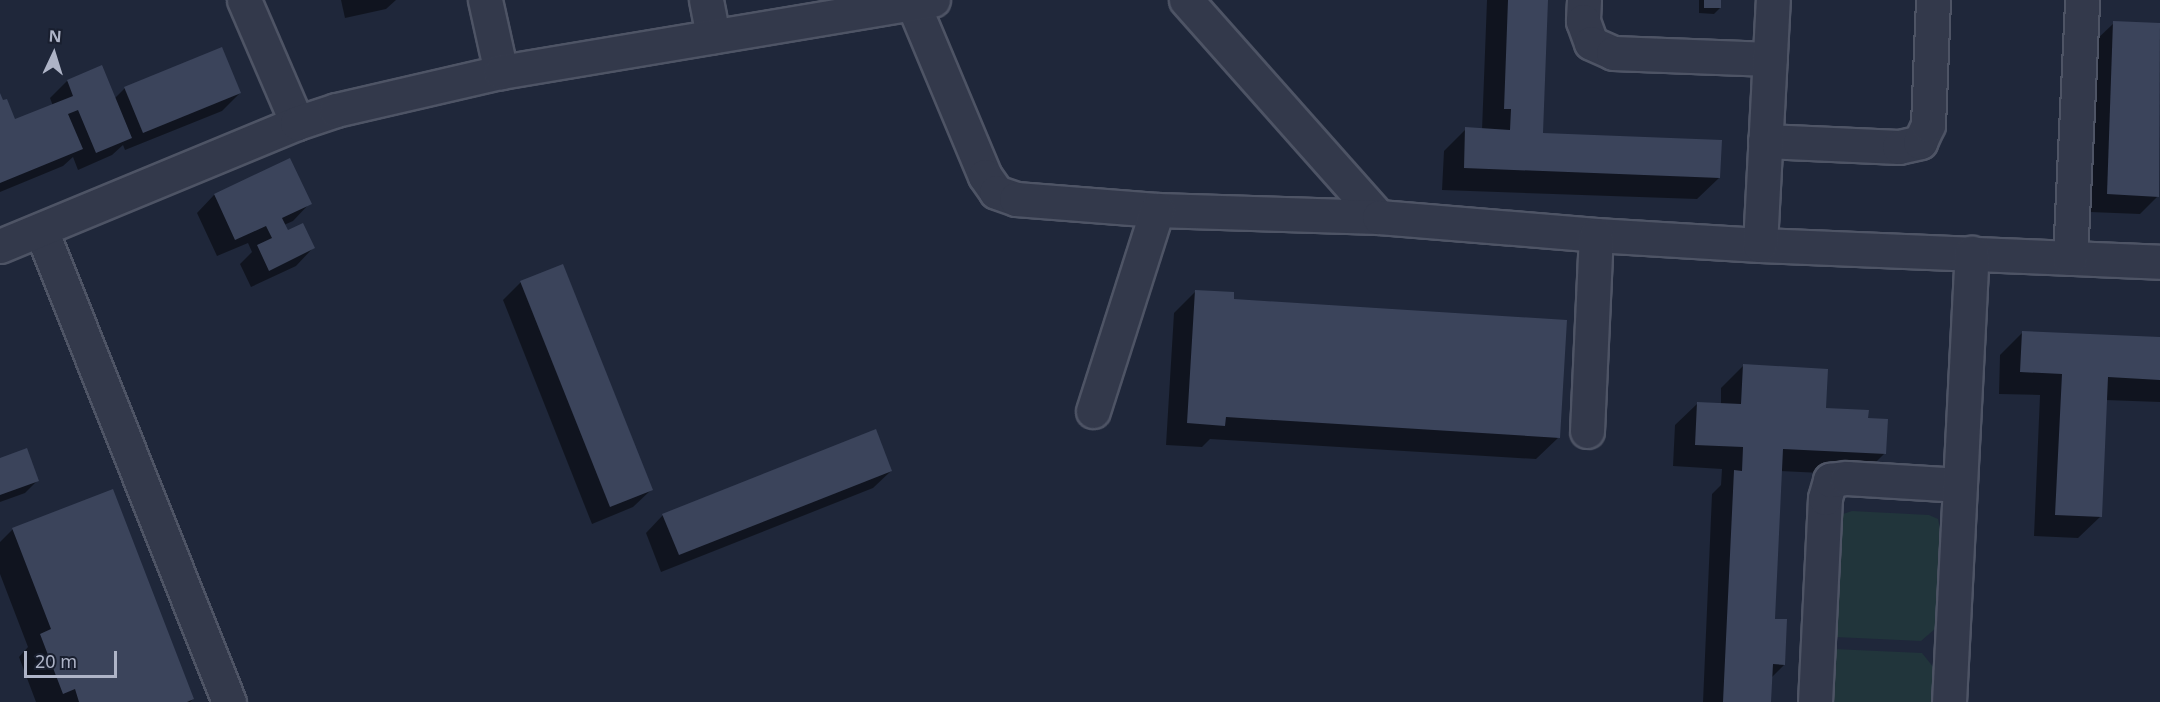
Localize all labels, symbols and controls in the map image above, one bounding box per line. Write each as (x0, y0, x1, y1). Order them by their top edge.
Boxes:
north arrow (24, 24, 84, 84)
text: N (48, 25, 63, 47)
scale bar (27, 639, 120, 677)
text: 20 m (35, 649, 77, 673)

